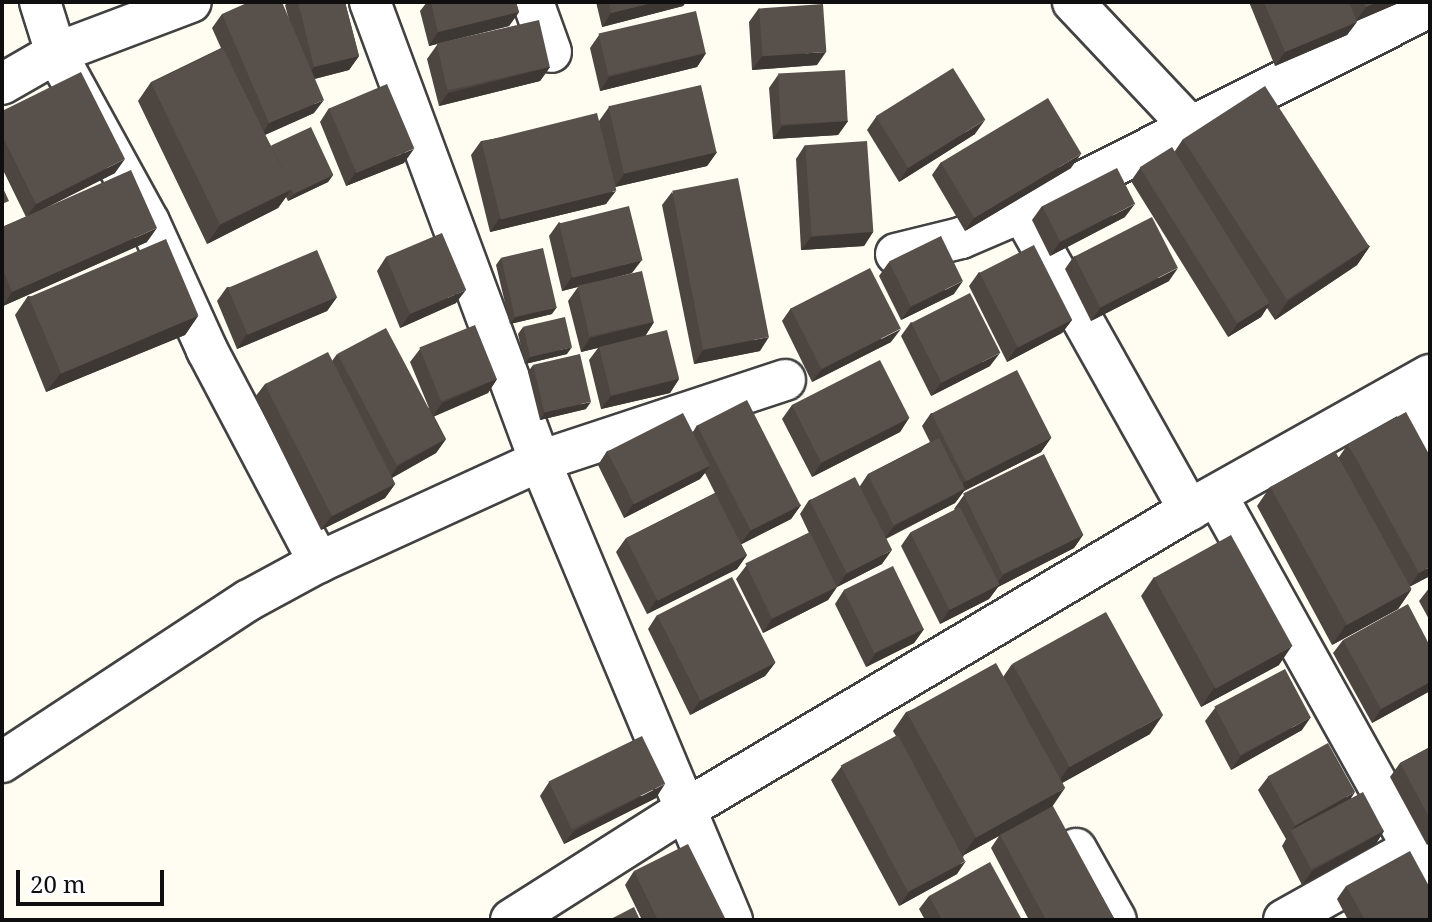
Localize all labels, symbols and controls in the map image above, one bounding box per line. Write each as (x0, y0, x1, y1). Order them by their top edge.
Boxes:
scale bar (20, 854, 168, 904)
text: 20 m (30, 867, 86, 900)

